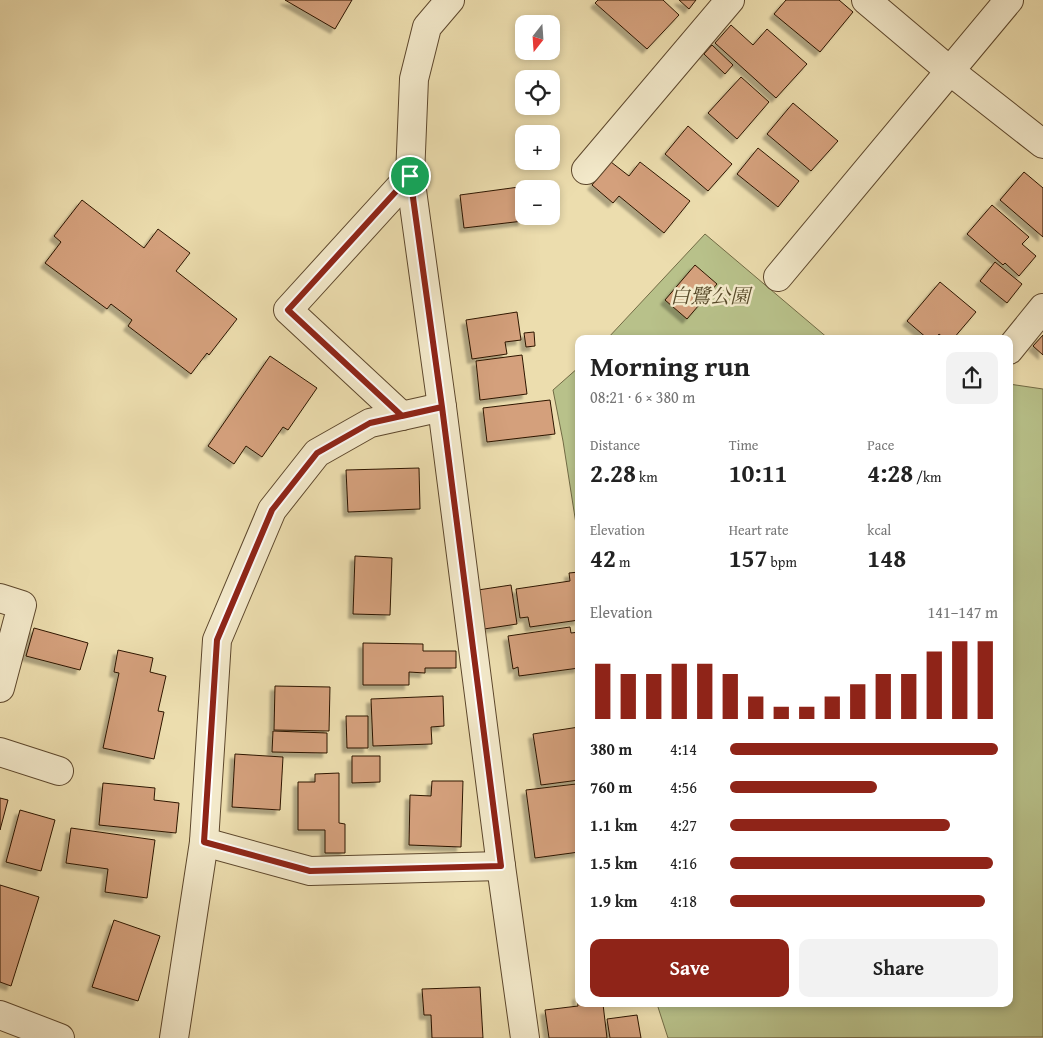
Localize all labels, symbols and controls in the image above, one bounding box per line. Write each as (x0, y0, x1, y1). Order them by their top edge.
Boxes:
north arrow (515, 15, 560, 60)
map controls (515, 15, 560, 225)
button: locate (515, 70, 560, 115)
button: + (515, 125, 560, 170)
pin (389, 155, 431, 197)
icon: arrive (396, 162, 424, 190)
button: − (515, 180, 560, 225)
park label: 白鷺公園 (670, 281, 753, 310)
text: Morning run (590, 345, 750, 386)
button: share (946, 352, 998, 404)
text: 08:21 · 6 × 380 m (590, 385, 695, 409)
text: Distance (590, 435, 640, 455)
text: Time (729, 435, 758, 455)
text: Pace (867, 435, 894, 455)
text: 2.28 (590, 455, 636, 491)
text: 10:11 (729, 455, 788, 491)
text: 4:28 (867, 455, 913, 491)
text: km (636, 467, 658, 487)
text: /km (913, 467, 942, 487)
text: Elevation (590, 520, 645, 540)
text: Heart rate (729, 520, 789, 540)
text: kcal (867, 520, 891, 540)
text: 42 (590, 540, 616, 576)
text: 157 (729, 540, 768, 576)
text: 148 (867, 540, 906, 576)
text: m (616, 552, 630, 572)
text: bpm (768, 552, 797, 572)
text: Elevation (590, 600, 653, 624)
text: 141–147 m (928, 600, 998, 624)
text: 380 m (590, 737, 632, 761)
text: 4:14 (670, 737, 697, 761)
text: 760 m (590, 775, 632, 799)
text: 4:56 (670, 775, 697, 799)
text: 1.1 km (590, 813, 637, 837)
text: 4:27 (670, 813, 697, 837)
text: 1.5 km (590, 851, 637, 875)
text: 4:16 (670, 851, 697, 875)
text: 1.9 km (590, 889, 637, 913)
text: 4:18 (670, 889, 697, 913)
button: Save (590, 939, 789, 997)
button: Share (799, 939, 998, 997)

